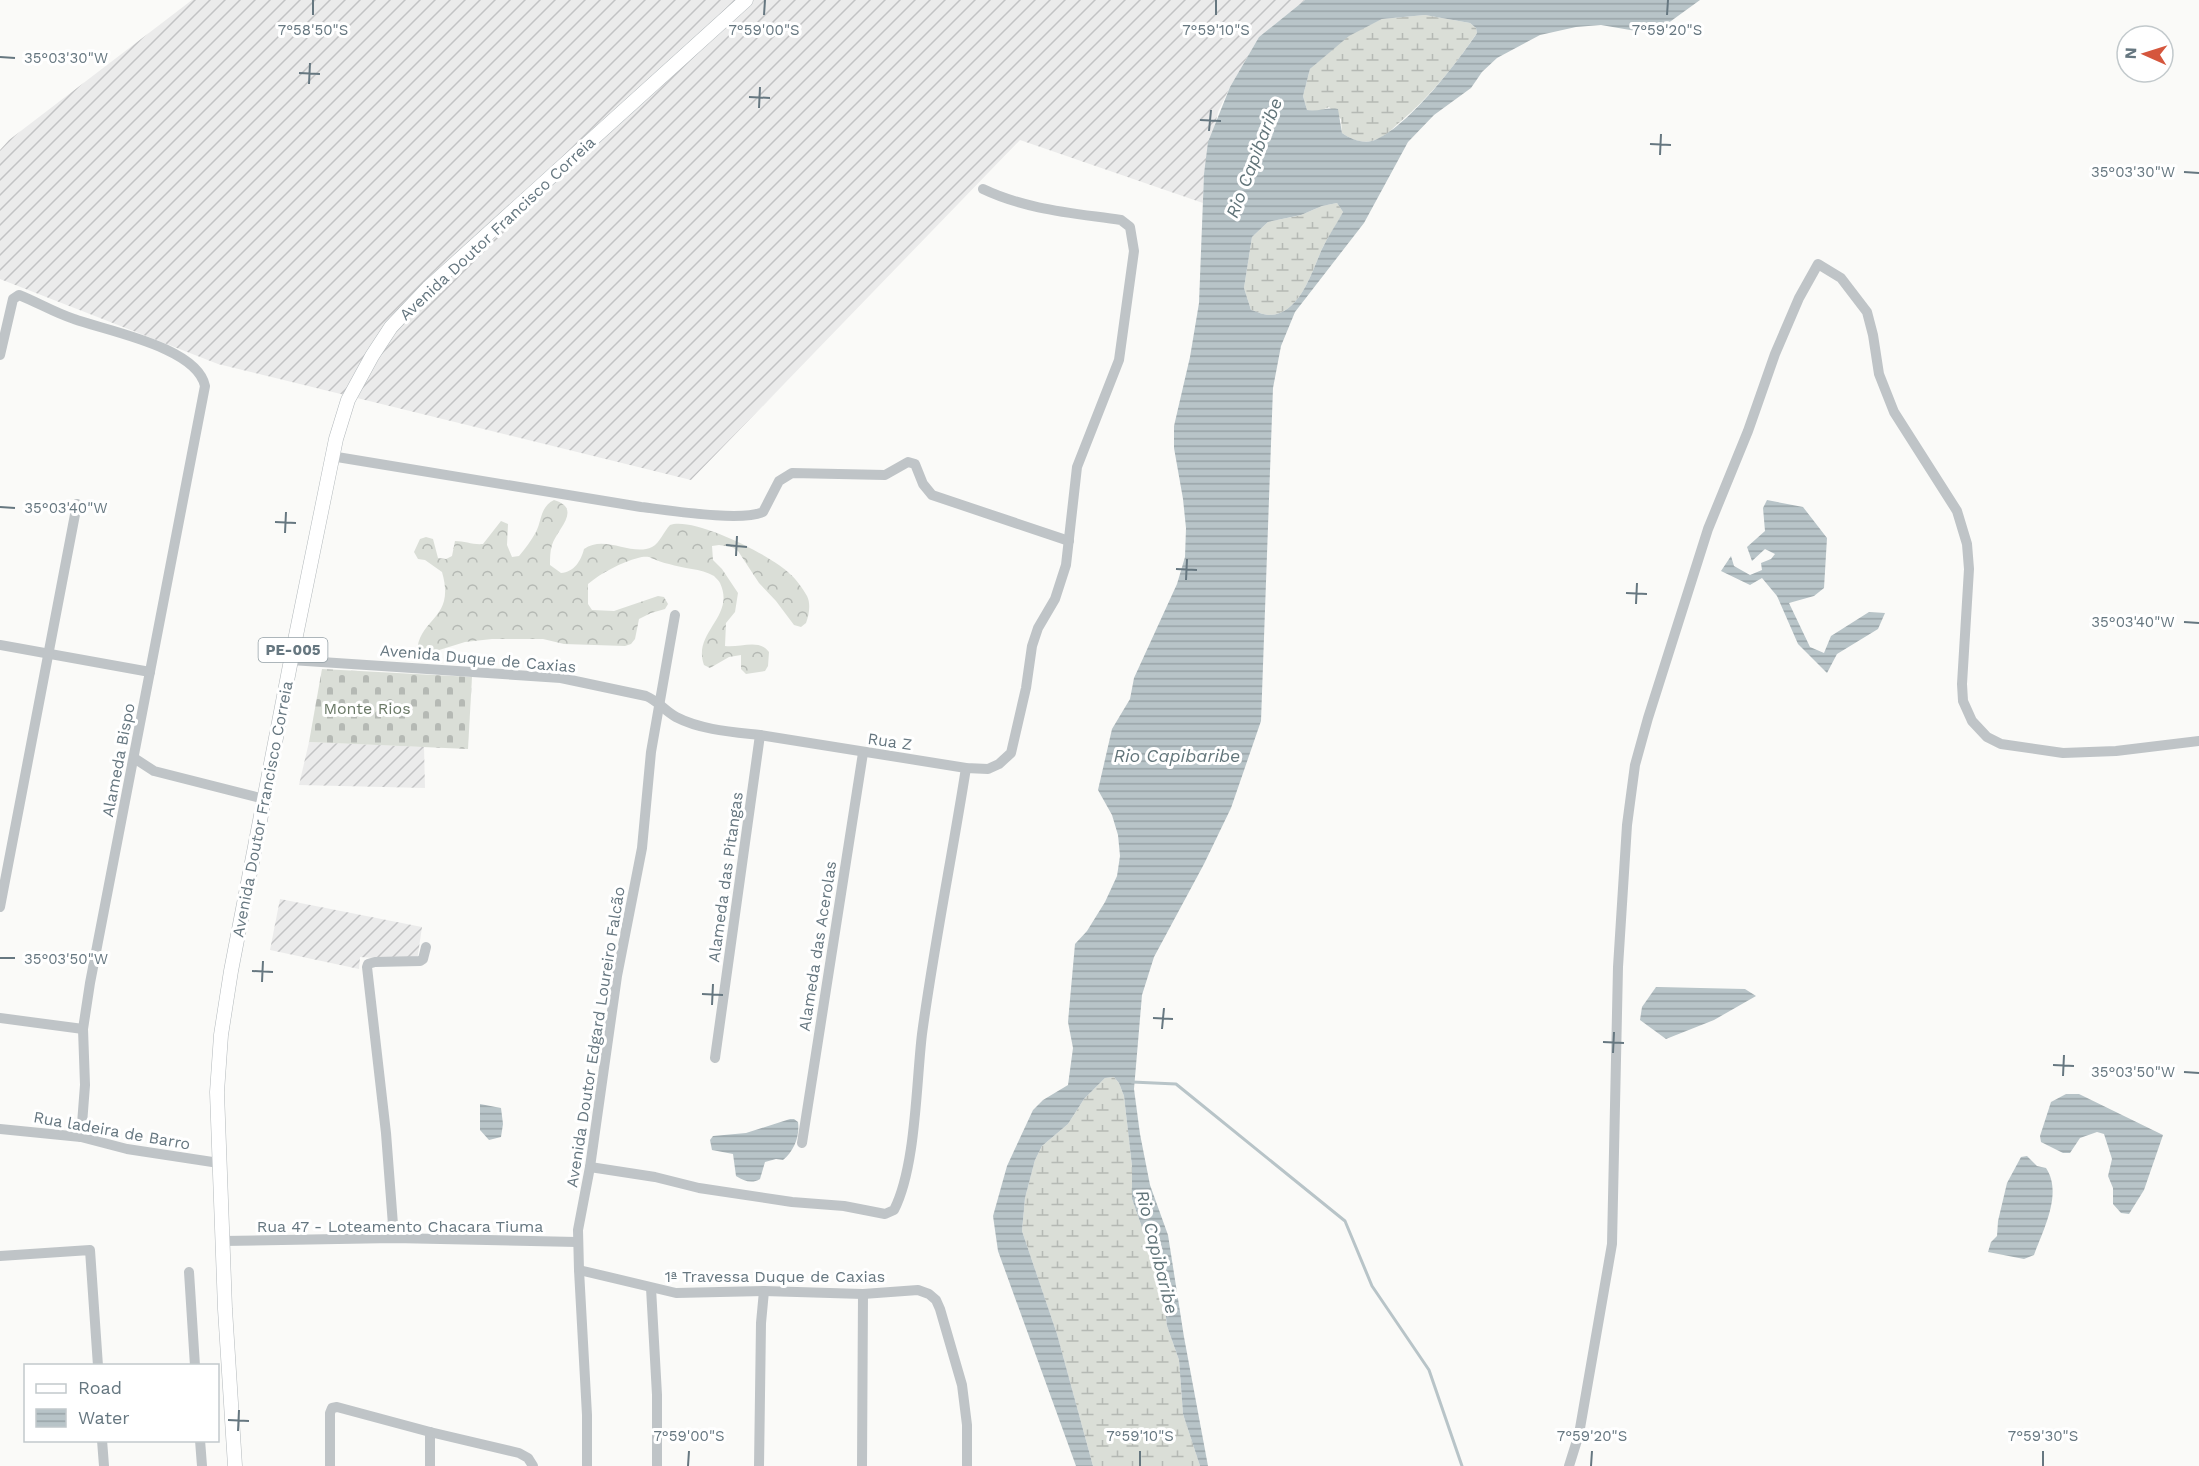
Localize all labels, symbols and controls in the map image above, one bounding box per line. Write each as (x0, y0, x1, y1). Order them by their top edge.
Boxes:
text: 7°58'50"S (278, 21, 348, 39)
text: 7°59'00"S (728, 21, 800, 39)
text: 7°59'10"S (1182, 21, 1250, 39)
text: 7°59'20"S (1632, 21, 1702, 39)
north arrow (2115, 24, 2175, 84)
text: N (2121, 47, 2140, 60)
text: 35°03'30"W (24, 49, 108, 67)
water label: Rio Capibaribe (1221, 95, 1286, 221)
street label: Avenida Doutor Francisco Correia (395, 132, 599, 324)
text: 35°03'30"W (2091, 163, 2175, 181)
text: 35°03'40"W (24, 499, 108, 517)
text: 35°03'40"W (2091, 613, 2175, 631)
road number: PE-005 (258, 638, 328, 662)
street label: Avenida Duque de Caxias (379, 640, 577, 677)
street label: Avenida Doutor Francisco Correia (228, 679, 297, 939)
park label: Monte Rios (323, 699, 411, 718)
street label: Alameda Bispo (98, 701, 139, 819)
street label: Rua Z (867, 729, 913, 754)
water label: Rio Capibaribe (1114, 745, 1240, 766)
street label: Alameda das Pitangas (704, 791, 747, 963)
street label: Alameda das Acerolas (795, 859, 840, 1033)
street label: Avenida Doutor Edgard Loureiro Falcão (562, 885, 629, 1189)
text: 35°03'50"W (24, 950, 108, 968)
text: 35°03'50"W (2091, 1063, 2175, 1081)
street label: Rua ladeira de Barro (32, 1107, 192, 1154)
water label: Rio Capibaribe (1132, 1188, 1183, 1316)
street label: Rua 47 - Loteamento Chacara Tiuma (257, 1217, 543, 1236)
street label: 1ª Travessa Duque de Caxias (665, 1267, 885, 1286)
legend (24, 1364, 219, 1442)
text: Road (78, 1377, 122, 1398)
text: Water (78, 1407, 130, 1428)
text: 7°59'00"S (653, 1427, 725, 1445)
text: 7°59'10"S (1106, 1427, 1174, 1445)
text: 7°59'20"S (1557, 1427, 1627, 1445)
text: 7°59'30"S (2008, 1427, 2078, 1445)

